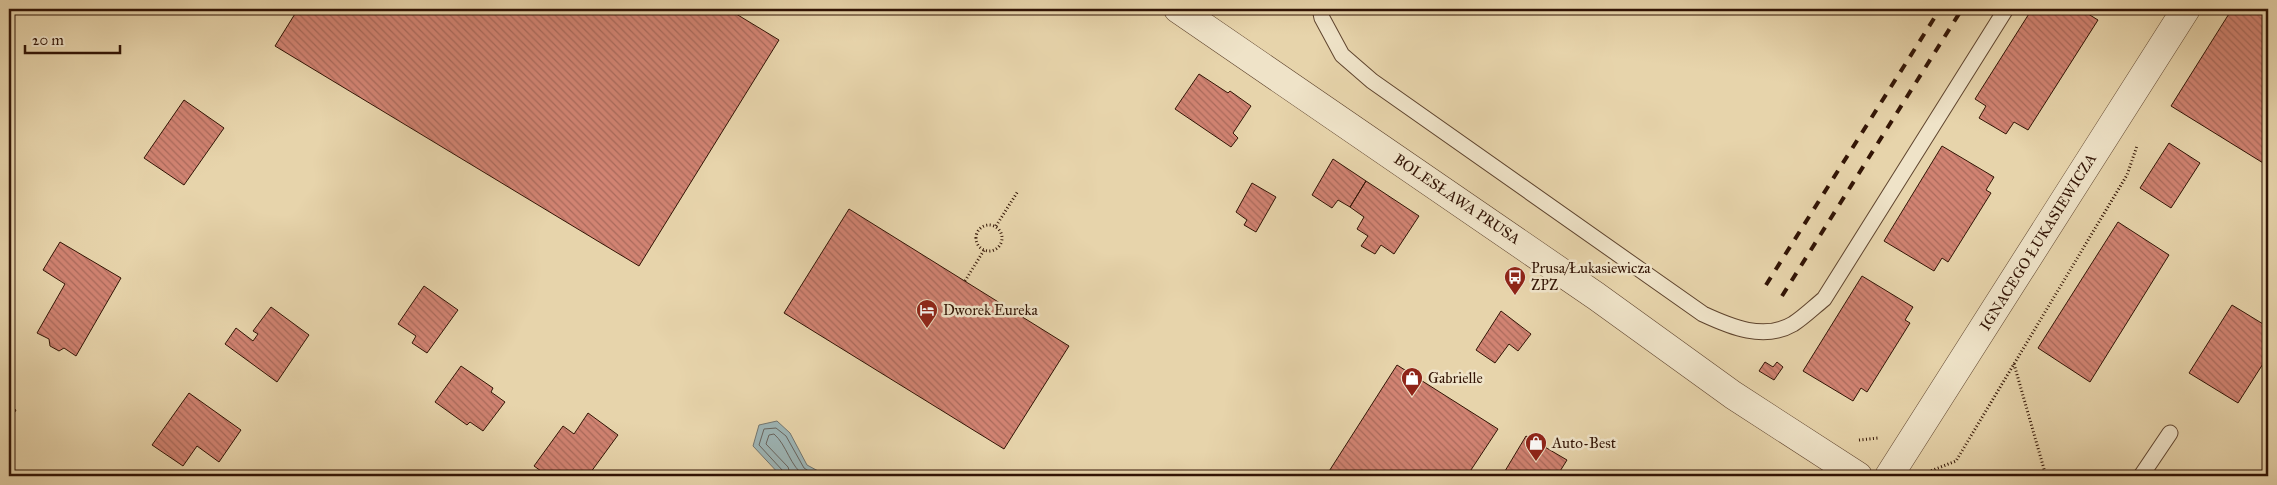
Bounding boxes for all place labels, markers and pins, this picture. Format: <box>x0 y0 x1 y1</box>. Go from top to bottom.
place label: Prusa/Łukasiewicza ZPZ <box>1531 259 1651 294</box>
bus stop icon: Prusa/Łukasiewicza ZPZ <box>1503 265 1527 296</box>
hotel icon: Dworek Eureka <box>915 298 939 329</box>
place label: Dworek Eureka <box>943 301 1039 319</box>
shop icon: Gabrielle <box>1400 366 1424 397</box>
place label: Gabrielle <box>1428 369 1483 387</box>
shop icon: Auto-Best <box>1524 431 1548 462</box>
place label: Auto-Best <box>1551 434 1617 452</box>

